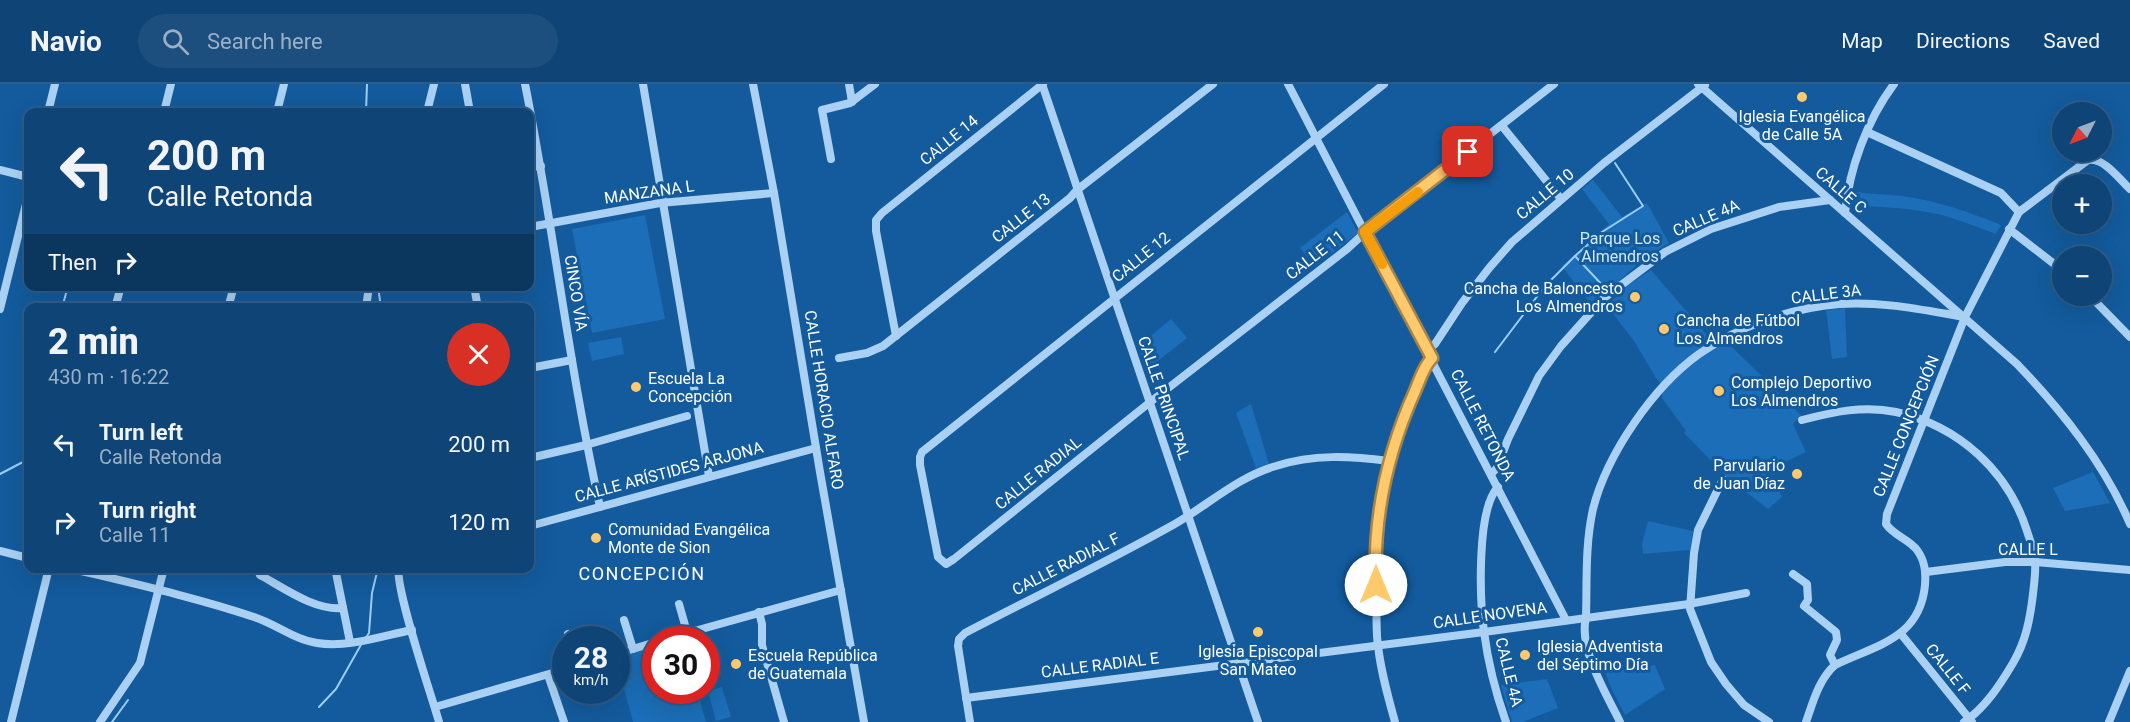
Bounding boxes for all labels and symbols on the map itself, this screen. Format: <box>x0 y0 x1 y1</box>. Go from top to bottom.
marker: Iglesia Evangélica de Calle 5A <box>1795 90 1809 104</box>
north arrow <box>2052 102 2112 162</box>
place label: Iglesia Evangélica de Calle 5A <box>1739 107 1865 144</box>
street label: CALLE 14 <box>916 111 982 169</box>
pin <box>1442 126 1493 177</box>
street label: CALLE C <box>1812 163 1870 217</box>
street label: CALLE 10 <box>1512 165 1578 223</box>
street label: MANZANA L <box>603 176 696 208</box>
street label: CALLE 13 <box>988 189 1054 247</box>
street label: CALLE 4A <box>1670 195 1743 241</box>
street label: CALLE 11 <box>1282 226 1348 284</box>
street label: CALLE 12 <box>1108 228 1174 286</box>
park label: Parque Los Almendros <box>1580 229 1660 266</box>
street label: CINCO VÍA <box>561 254 591 333</box>
place label: Cancha de Baloncesto Los Almendros <box>1464 279 1623 316</box>
street label: CALLE 3A <box>1790 280 1863 308</box>
marker: Cancha de Baloncesto Los Almendros <box>1628 290 1642 304</box>
street label: CALLE HORACIO ALFARO <box>800 309 848 491</box>
place label: Cancha de Fútbol Los Almendros <box>1676 311 1800 348</box>
marker: Cancha de Fútbol Los Almendros <box>1657 322 1671 336</box>
street label: CALLE PRINCIPAL <box>1134 334 1194 463</box>
street label: CALLE CONCEPCIÓN <box>1868 352 1943 499</box>
street label: CALLE RETONDA <box>1447 366 1520 485</box>
place label: Escuela La Concepción <box>648 369 732 406</box>
place label: Complejo Deportivo Los Almendros <box>1731 373 1872 410</box>
marker: Escuela La Concepción <box>629 380 643 394</box>
marker: Complejo Deportivo Los Almendros <box>1712 384 1726 398</box>
street label: CALLE RADIAL <box>991 432 1085 514</box>
street label: CALLE ARÍSTIDES ARJONA <box>573 438 766 506</box>
place label: Parvulario de Juan Díaz <box>1693 456 1785 493</box>
marker: Parvulario de Juan Díaz <box>1790 467 1804 481</box>
place label: Comunidad Evangélica Monte de Sion <box>608 520 770 557</box>
street label: CALLE RADIAL F <box>1009 529 1123 599</box>
marker: Comunidad Evangélica Monte de Sion <box>589 531 603 545</box>
street label: CALLE L <box>1998 540 2058 559</box>
position arrow <box>1344 553 1408 617</box>
district label: CONCEPCIÓN <box>578 563 706 584</box>
street label: CALLE NOVENA <box>1432 598 1549 632</box>
marker: Iglesia Episcopal San Mateo <box>1251 625 1265 639</box>
speed limit sign: 30 <box>642 626 720 704</box>
street label: CALLE 4A <box>1491 635 1527 709</box>
place label: Iglesia Adventista del Séptimo Día <box>1537 637 1663 674</box>
street label: CALLE F <box>1922 640 1974 698</box>
place label: Iglesia Episcopal San Mateo <box>1198 642 1318 679</box>
place label: Escuela República de Guatemala <box>748 646 878 683</box>
street label: CALLE RADIAL E <box>1040 648 1160 682</box>
marker: Iglesia Adventista del Séptimo Día <box>1518 648 1532 662</box>
marker: Escuela República de Guatemala <box>729 657 743 671</box>

